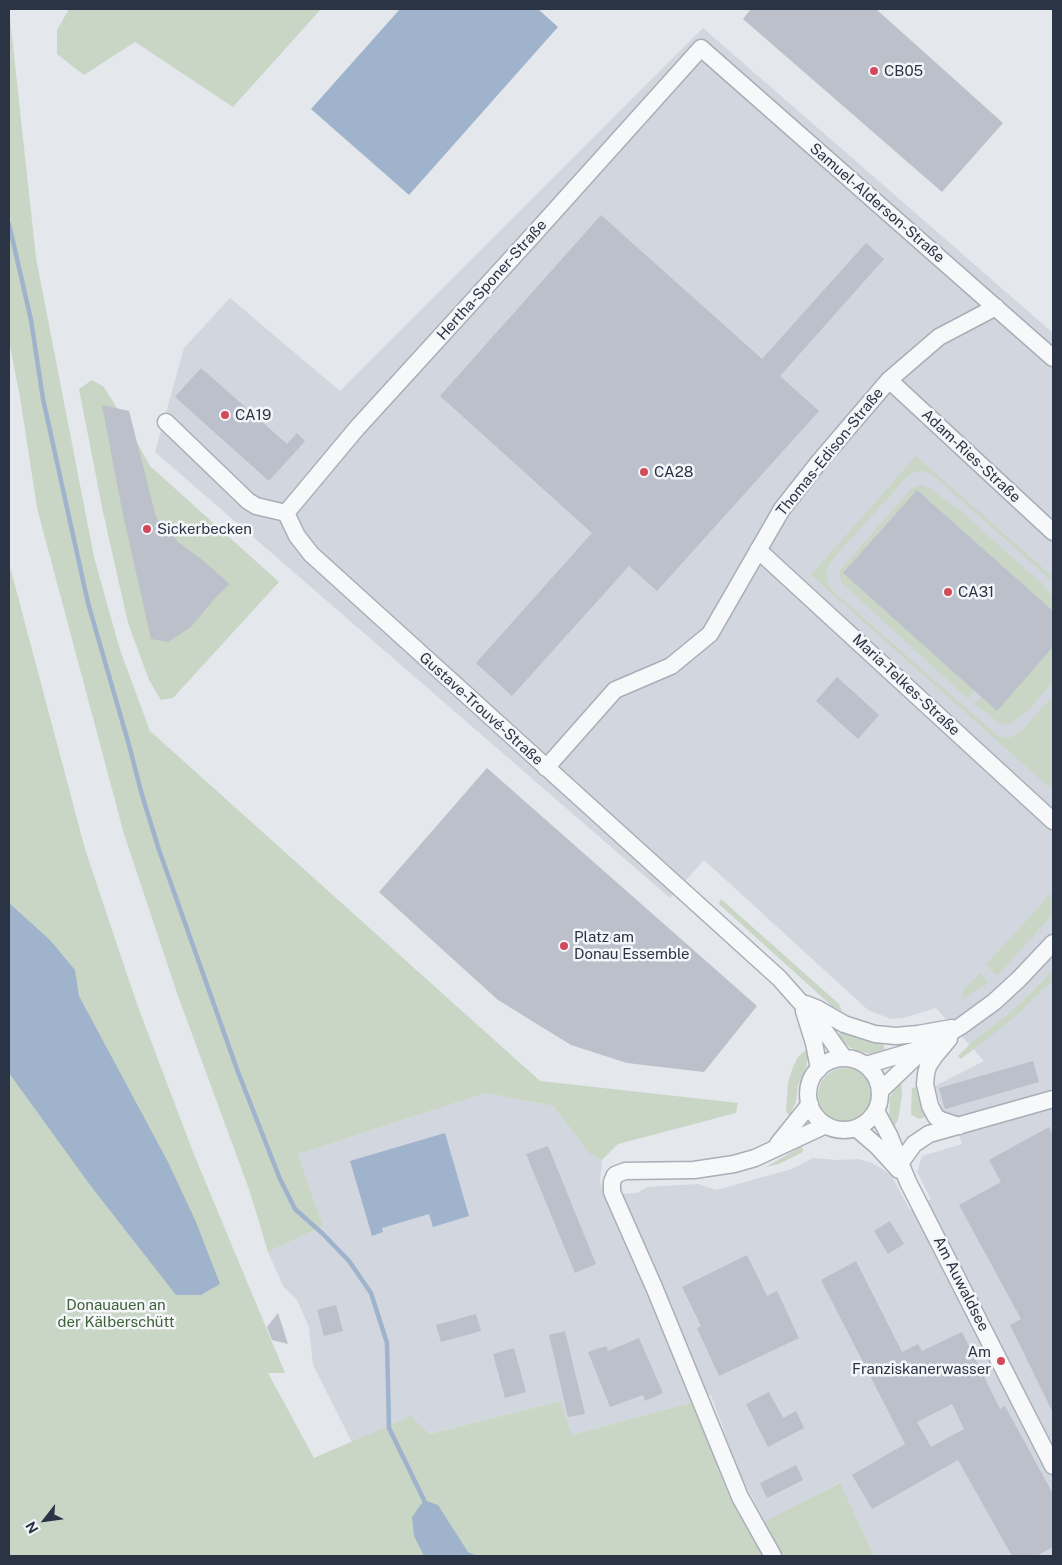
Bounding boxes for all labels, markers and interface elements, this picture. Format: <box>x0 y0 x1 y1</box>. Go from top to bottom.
place label: CB05 <box>884 62 923 80</box>
marker: CB05 <box>868 65 880 77</box>
street label: Samuel-Alderson-Straße <box>806 139 948 267</box>
street label: Hertha-Sponer-Straße <box>433 216 551 344</box>
street label: Thomas-Edison-Straße <box>773 384 887 520</box>
street label: Adam-Ries-Straße <box>918 405 1024 507</box>
place label: CA19 <box>235 406 271 424</box>
marker: CA19 <box>219 409 231 421</box>
place label: CA28 <box>654 463 693 481</box>
marker: CA28 <box>638 466 650 478</box>
place label: Sickerbecken <box>157 520 252 538</box>
marker: Sickerbecken <box>141 523 153 535</box>
place label: CA31 <box>958 583 994 601</box>
marker: CA31 <box>942 586 954 598</box>
street label: Maria-Telkes-Straße <box>848 630 964 740</box>
street label: Gustave-Trouvé-Straße <box>415 649 547 769</box>
place label: Platz am Donau Essemble <box>574 928 690 963</box>
marker: Platz am Donau Essemble <box>558 940 570 952</box>
street label: Am Auwaldsee <box>929 1234 993 1334</box>
park label: Donauauen an der Kälberschütt <box>57 1296 175 1331</box>
place label: Am Franziskanerwasser <box>852 1343 991 1378</box>
marker: Am Franziskanerwasser <box>995 1355 1007 1367</box>
north arrow <box>20 1495 70 1545</box>
text: N <box>22 1519 42 1536</box>

